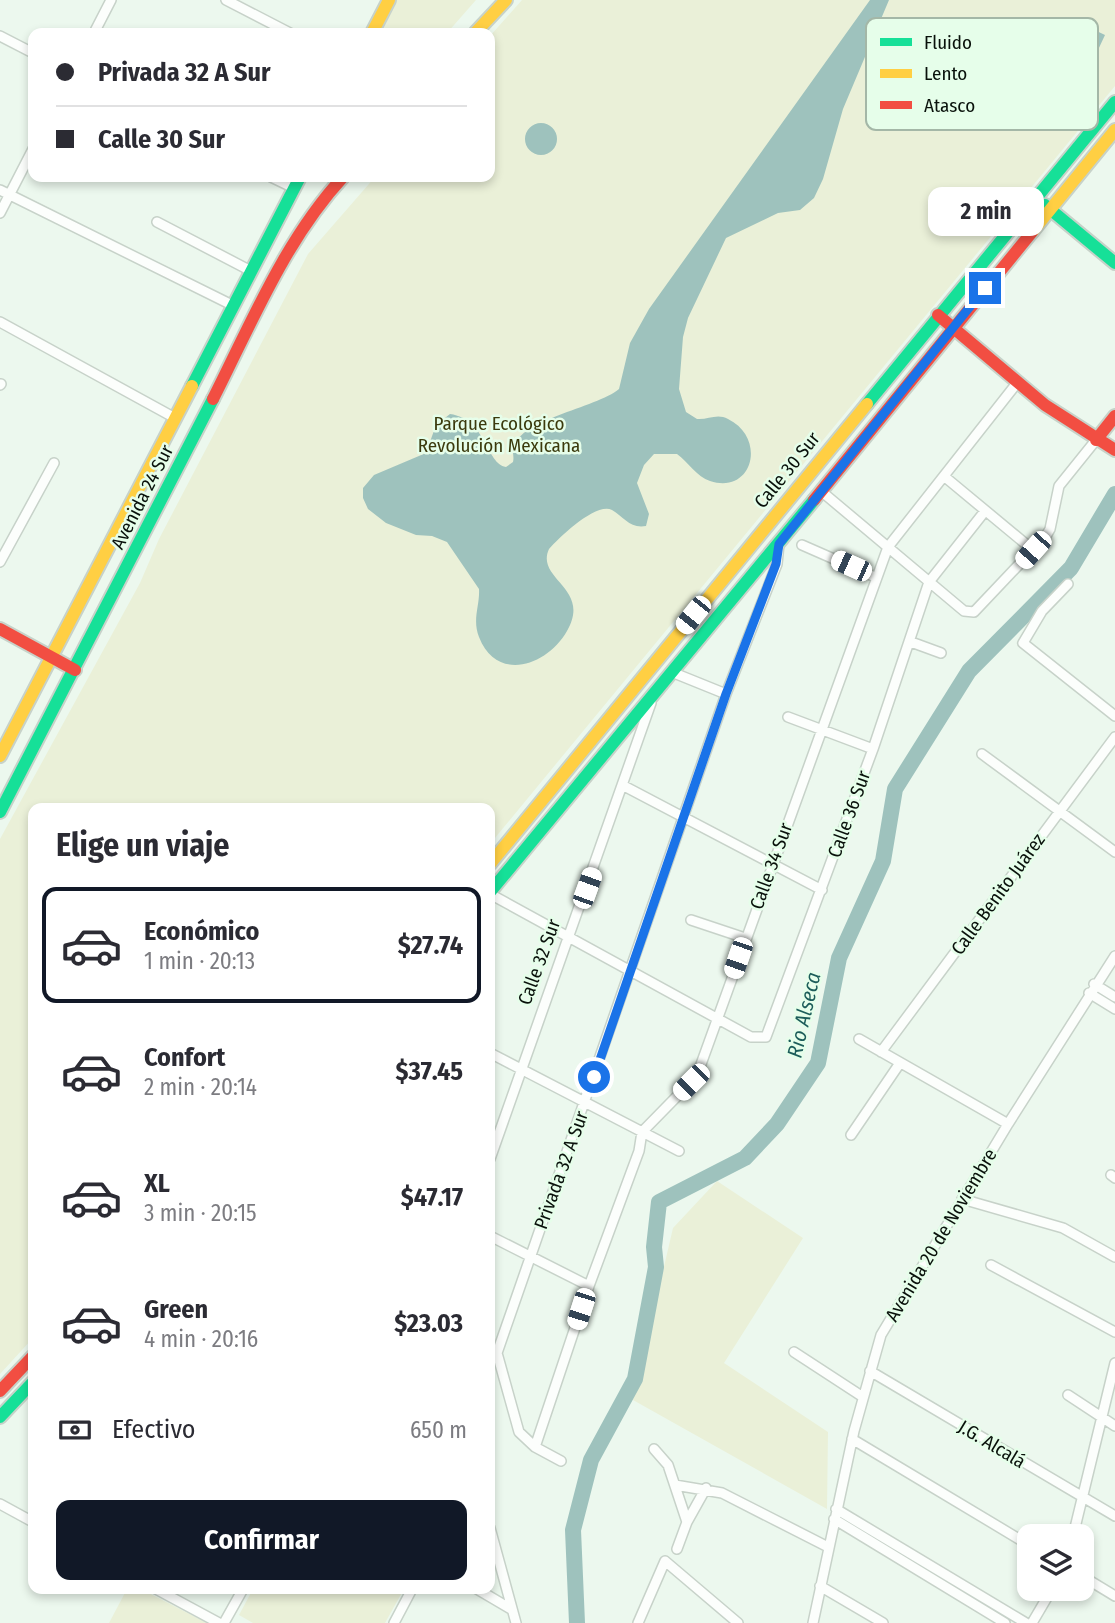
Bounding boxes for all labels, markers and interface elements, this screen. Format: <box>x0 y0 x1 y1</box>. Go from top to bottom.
legend <box>866 18 1098 130</box>
text: Fluido <box>924 31 972 54</box>
text: Privada 32 A Sur <box>98 57 271 88</box>
text: Lento <box>924 62 967 85</box>
text: Atasco <box>924 94 975 117</box>
text: Calle 30 Sur <box>98 124 225 155</box>
callout: 2 min <box>927 187 1043 236</box>
text: 2 min <box>961 197 1012 225</box>
route end <box>969 272 1001 304</box>
park label: Parque Ecológico Revolución Mexicana <box>418 412 580 457</box>
street label: Calle 30 Sur <box>749 427 825 513</box>
street label: Avenida 24 Sur <box>106 441 178 553</box>
car <box>1012 527 1055 573</box>
car <box>828 548 875 584</box>
car <box>672 592 715 638</box>
street label: Calle 36 Sur <box>823 767 875 861</box>
street label: Calle 34 Sur <box>745 819 797 912</box>
text: Elige un viaje <box>56 826 229 864</box>
street label: Calle Benito Juárez <box>946 828 1050 959</box>
car <box>570 865 605 911</box>
icon: car <box>60 914 123 977</box>
text: Económico <box>144 916 259 947</box>
street label: Calle 32 Sur <box>513 916 565 1008</box>
text: $27.74 <box>398 930 463 961</box>
car <box>722 935 755 981</box>
text: 1 min · 20:13 <box>144 947 255 975</box>
water label: Rio Alseca <box>782 970 826 1060</box>
icon: car <box>60 1040 123 1103</box>
text: Confort <box>144 1042 225 1073</box>
text: $37.45 <box>396 1056 463 1087</box>
car <box>669 1060 714 1104</box>
route start <box>578 1061 610 1093</box>
text: 2 min · 20:14 <box>144 1073 257 1101</box>
street label: Privada 32 A Sur <box>529 1107 593 1232</box>
street label: Avenida 20 de Noviembre <box>880 1144 1002 1326</box>
icon: car <box>60 1166 123 1229</box>
text: XL <box>144 1168 170 1199</box>
text: $47.17 <box>401 1182 463 1213</box>
text: 3 min · 20:15 <box>144 1199 257 1227</box>
car <box>565 1286 598 1332</box>
icon: car <box>60 1292 123 1355</box>
text: Green <box>144 1294 208 1325</box>
text: $23.03 <box>394 1308 463 1339</box>
text: 4 min · 20:16 <box>144 1325 258 1353</box>
icon: cash <box>56 1411 94 1449</box>
text: Efectivo <box>112 1414 196 1445</box>
street label: J.G. Alcalá <box>954 1415 1030 1473</box>
text: 650 m <box>410 1416 467 1444</box>
button: Confirmar <box>56 1500 467 1580</box>
map controls <box>1017 1524 1094 1601</box>
button: layers <box>1017 1524 1094 1601</box>

